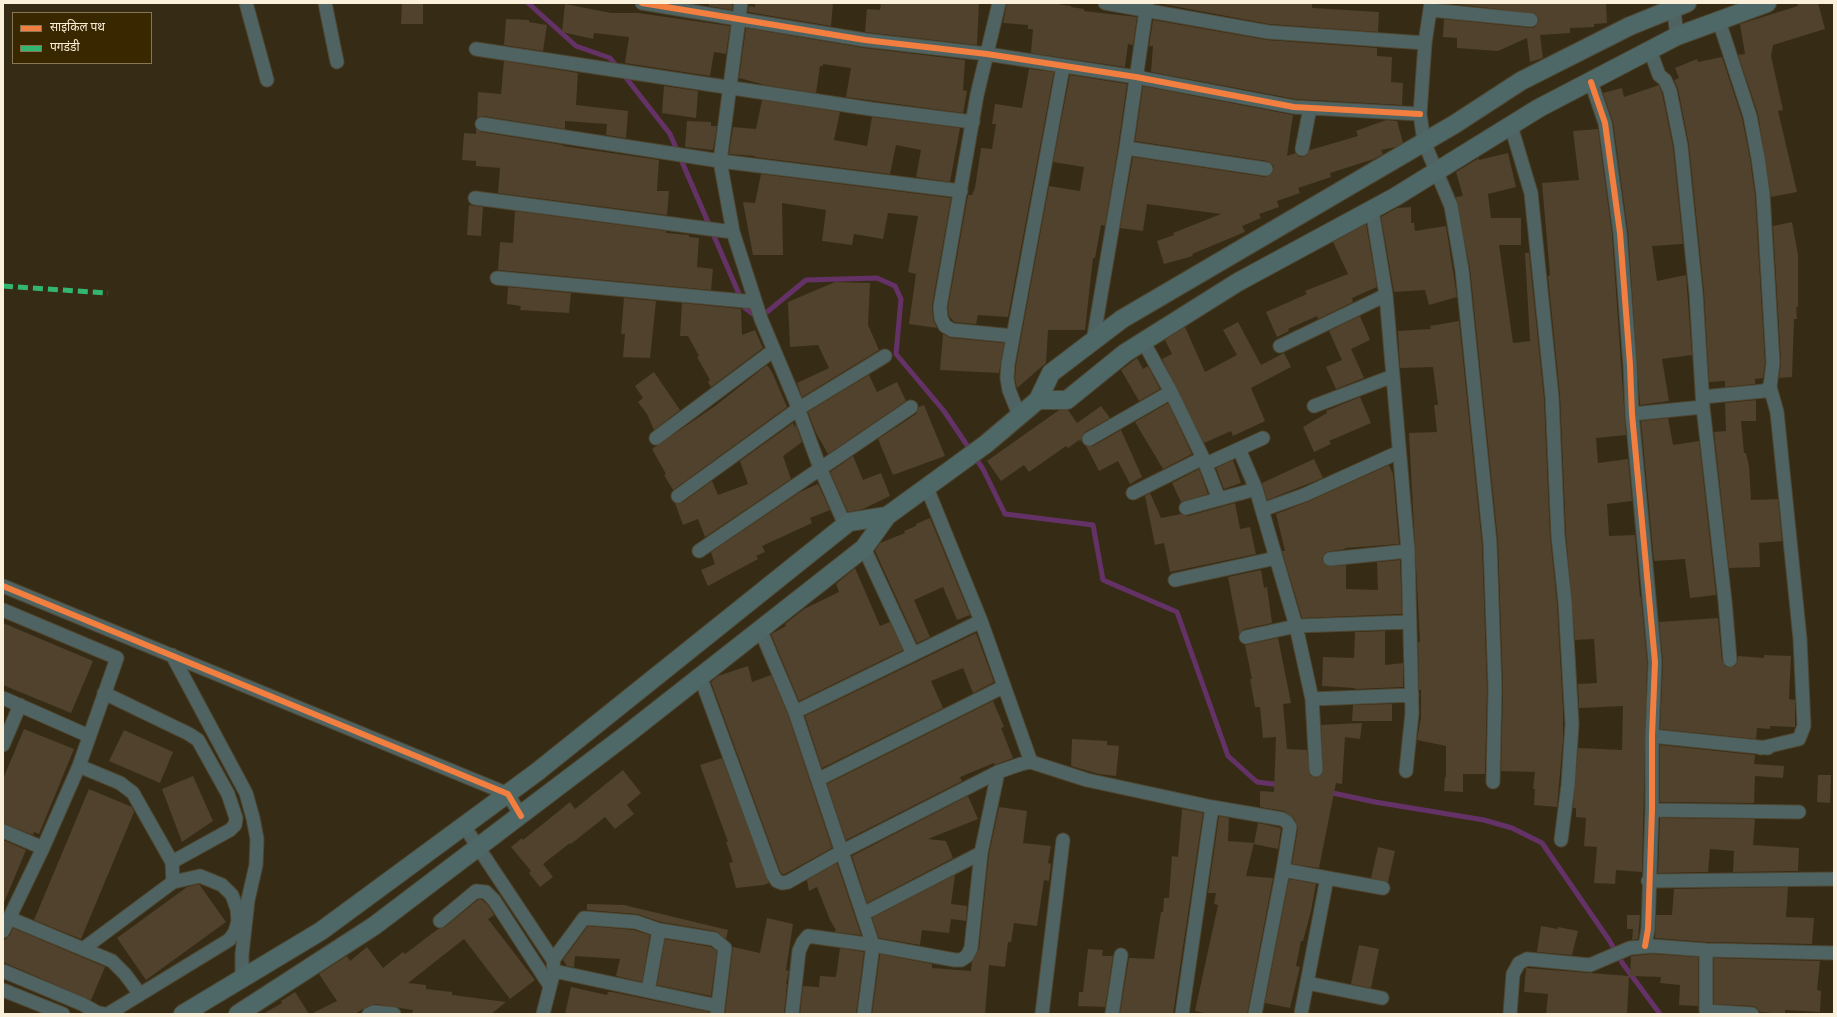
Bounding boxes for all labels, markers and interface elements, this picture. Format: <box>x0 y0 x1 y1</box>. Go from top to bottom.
legend <box>12 12 152 64</box>
text: साइकिल पथ <box>50 20 105 34</box>
text: पगडंडी <box>50 40 80 54</box>

